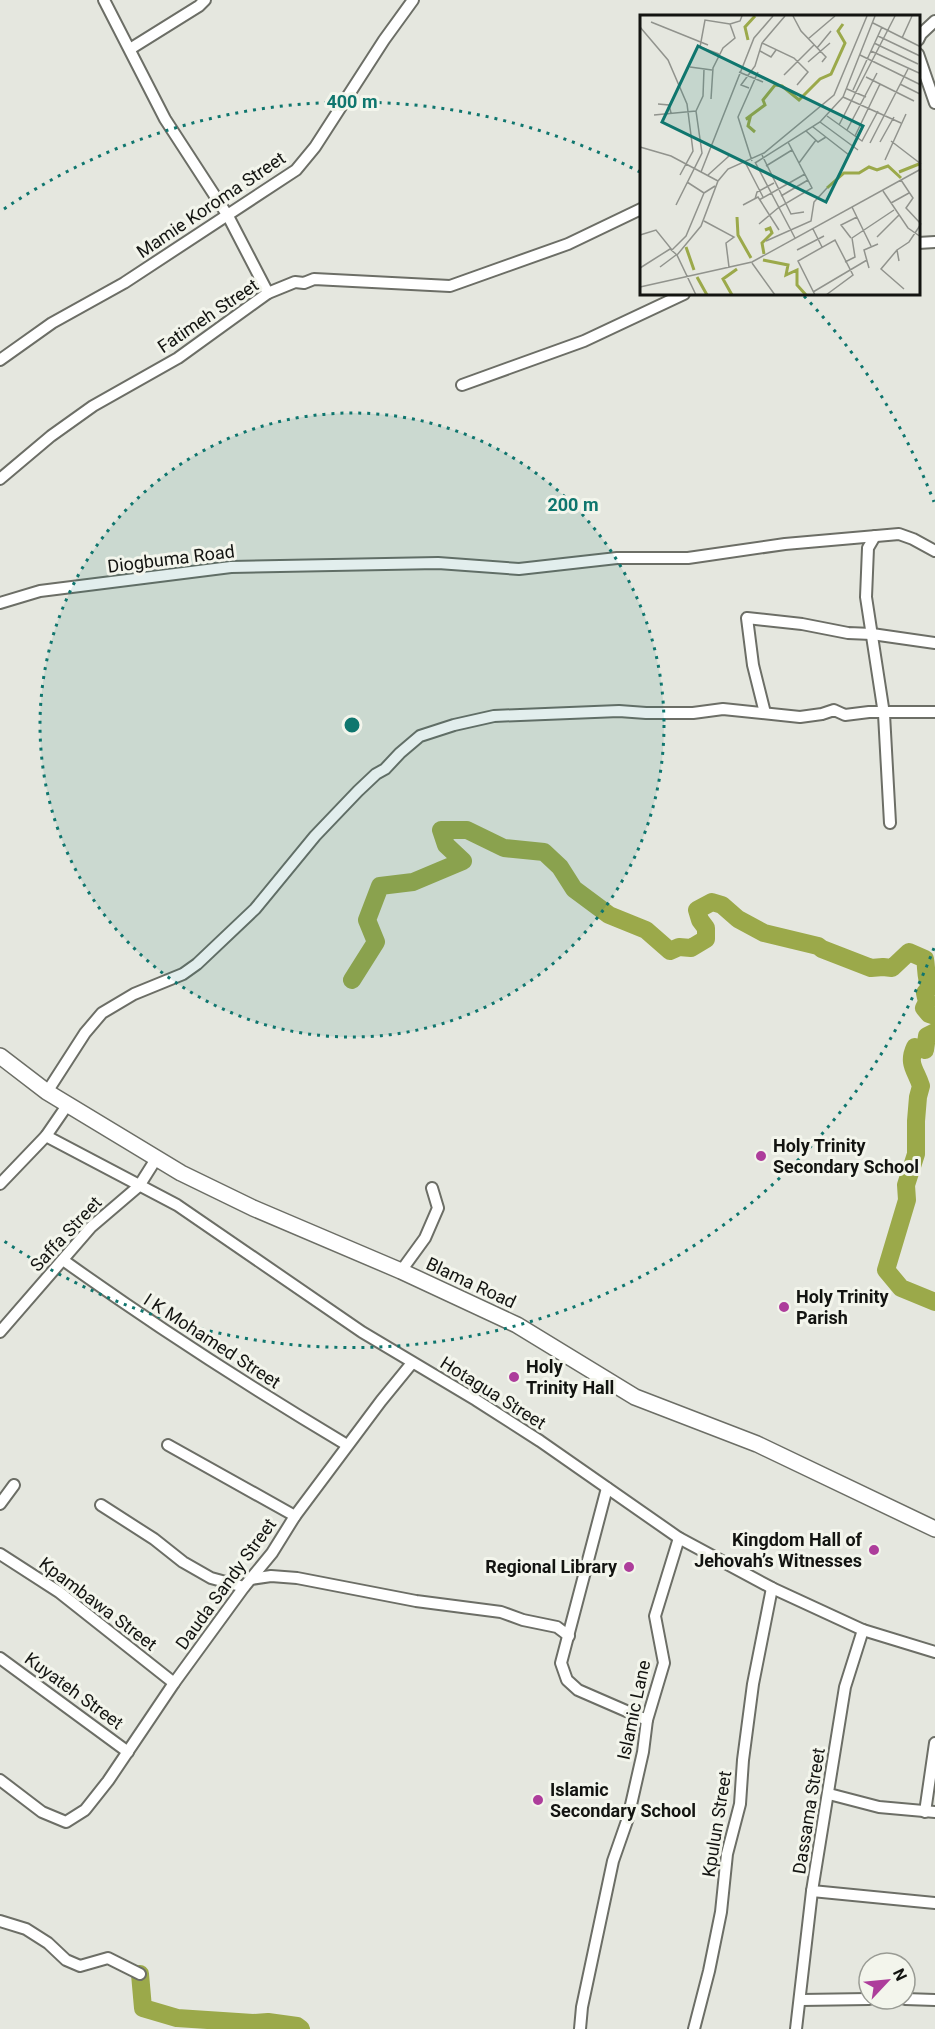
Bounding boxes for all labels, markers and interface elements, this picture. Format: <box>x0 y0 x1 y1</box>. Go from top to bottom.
inset map <box>640 15 920 296</box>
text: 400 m <box>326 91 378 112</box>
street label: Mamie Koroma Street <box>132 147 289 262</box>
street label: Fatimeh Street <box>153 274 262 357</box>
text: 200 m <box>547 494 599 515</box>
street label: Diogbuma Road <box>106 540 236 577</box>
centre of rings <box>342 715 362 735</box>
place label: Holy Trinity Secondary School <box>773 1135 919 1177</box>
marker: Holy Trinity Secondary School <box>754 1149 768 1163</box>
street label: Saffa Street <box>26 1192 106 1275</box>
street label: Blama Road <box>423 1253 519 1313</box>
place label: Holy Trinity Parish <box>796 1286 890 1328</box>
street label: I K Mohamed Street <box>140 1289 284 1393</box>
marker: Holy Trinity Parish <box>777 1300 791 1314</box>
street label: Hotagua Street <box>437 1352 550 1433</box>
place label: Holy Trinity Hall <box>526 1356 614 1398</box>
marker: Holy Trinity Hall <box>507 1370 521 1384</box>
street label: Dauda Sandy Street <box>171 1514 280 1653</box>
place label: Kingdom Hall of Jehovah’s Witnesses <box>694 1529 863 1571</box>
marker: Kingdom Hall of Jehovah’s Witnesses <box>867 1543 881 1557</box>
street label: Kpambawa Street <box>35 1553 161 1655</box>
place label: Regional Library <box>485 1556 618 1577</box>
marker: Regional Library <box>622 1560 636 1574</box>
street label: Kuyateh Street <box>21 1648 128 1733</box>
street label: Islamic Lane <box>613 1658 654 1762</box>
street label: Dassama Street <box>788 1746 829 1876</box>
street label: Kpulun Street <box>698 1769 735 1879</box>
place label: Islamic Secondary School <box>550 1779 696 1821</box>
marker: Islamic Secondary School <box>531 1793 545 1807</box>
north arrow <box>857 1951 917 2011</box>
text: N <box>889 1965 911 1984</box>

